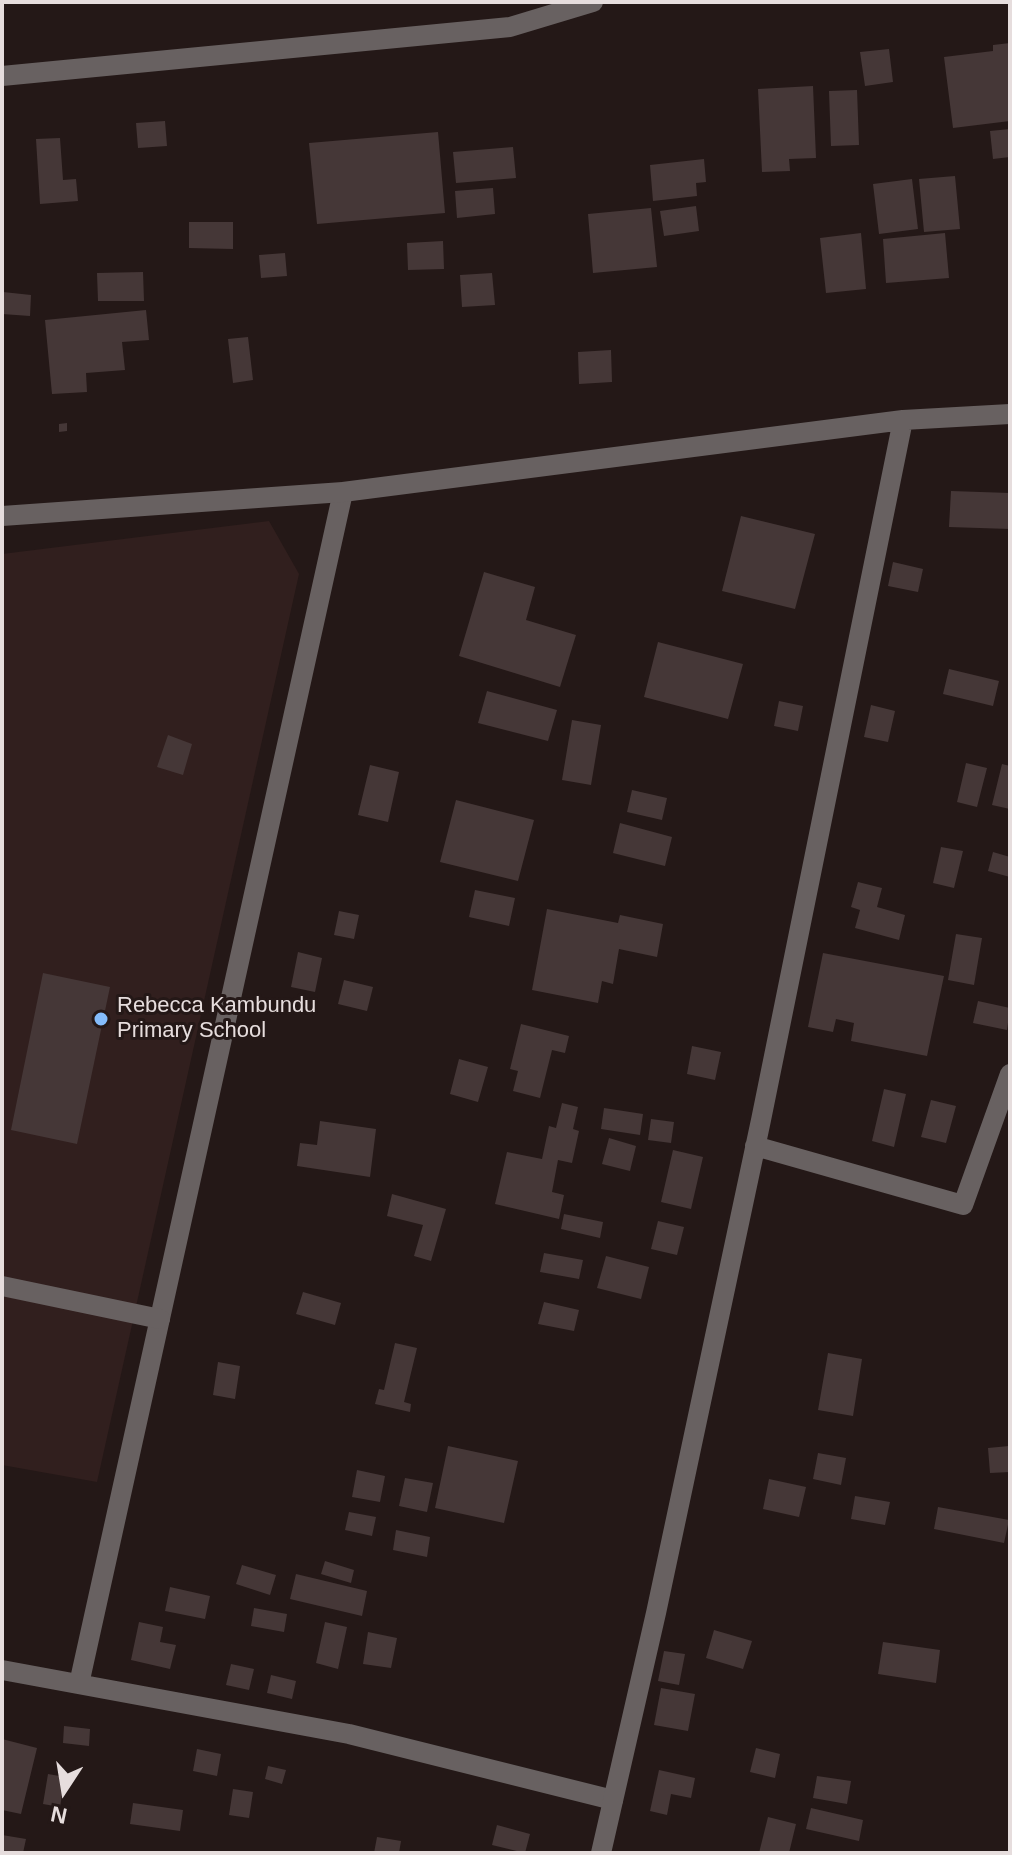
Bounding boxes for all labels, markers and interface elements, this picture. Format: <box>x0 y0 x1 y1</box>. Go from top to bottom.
place label: Rebecca Kambundu Primary School <box>117 993 316 1044</box>
marker: Rebecca Kambundu Primary School <box>92 1010 110 1028</box>
north arrow <box>24 1751 104 1831</box>
text: N <box>49 1801 69 1829</box>

